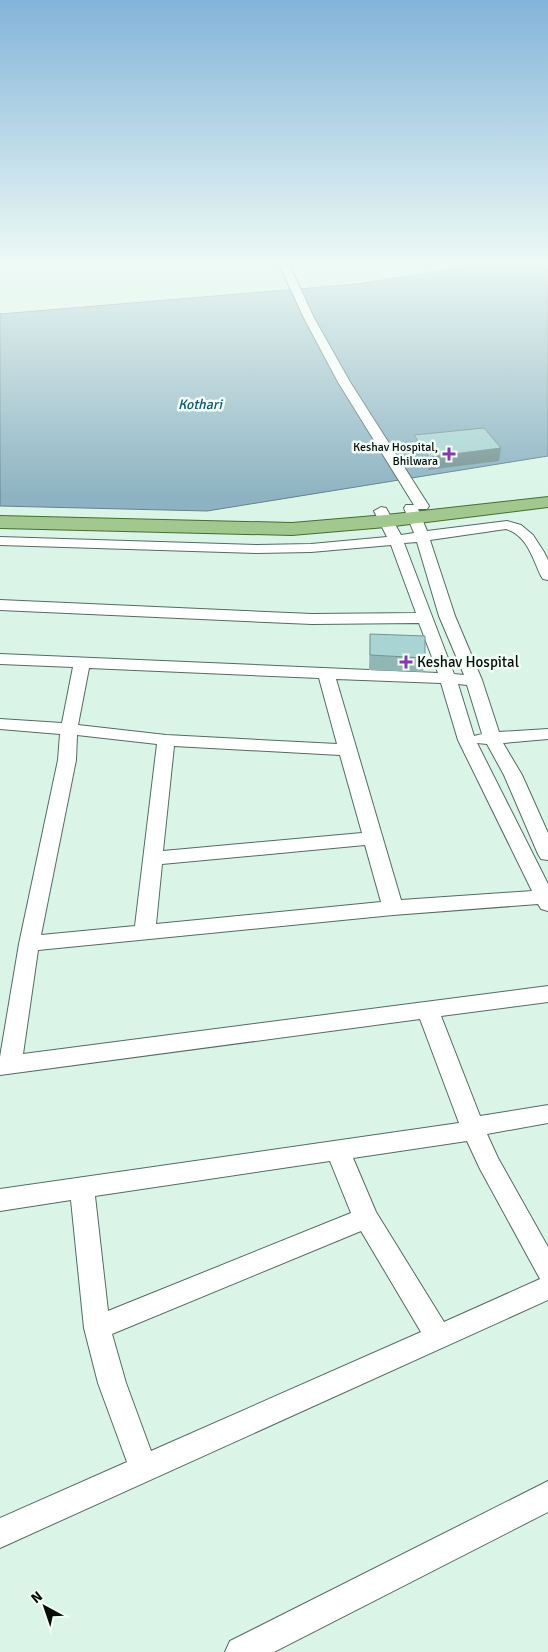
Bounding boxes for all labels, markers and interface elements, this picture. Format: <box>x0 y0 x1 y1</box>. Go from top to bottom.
water label: Kothari <box>178 396 223 413</box>
place label: Keshav Hospital, Bhilwara <box>353 440 438 469</box>
marker: Keshav Hospital, Bhilwara <box>442 447 456 461</box>
place label: Keshav Hospital <box>417 653 519 671</box>
marker: Keshav Hospital <box>399 655 413 669</box>
north arrow <box>20 1582 70 1632</box>
text: N <box>28 1588 46 1607</box>

